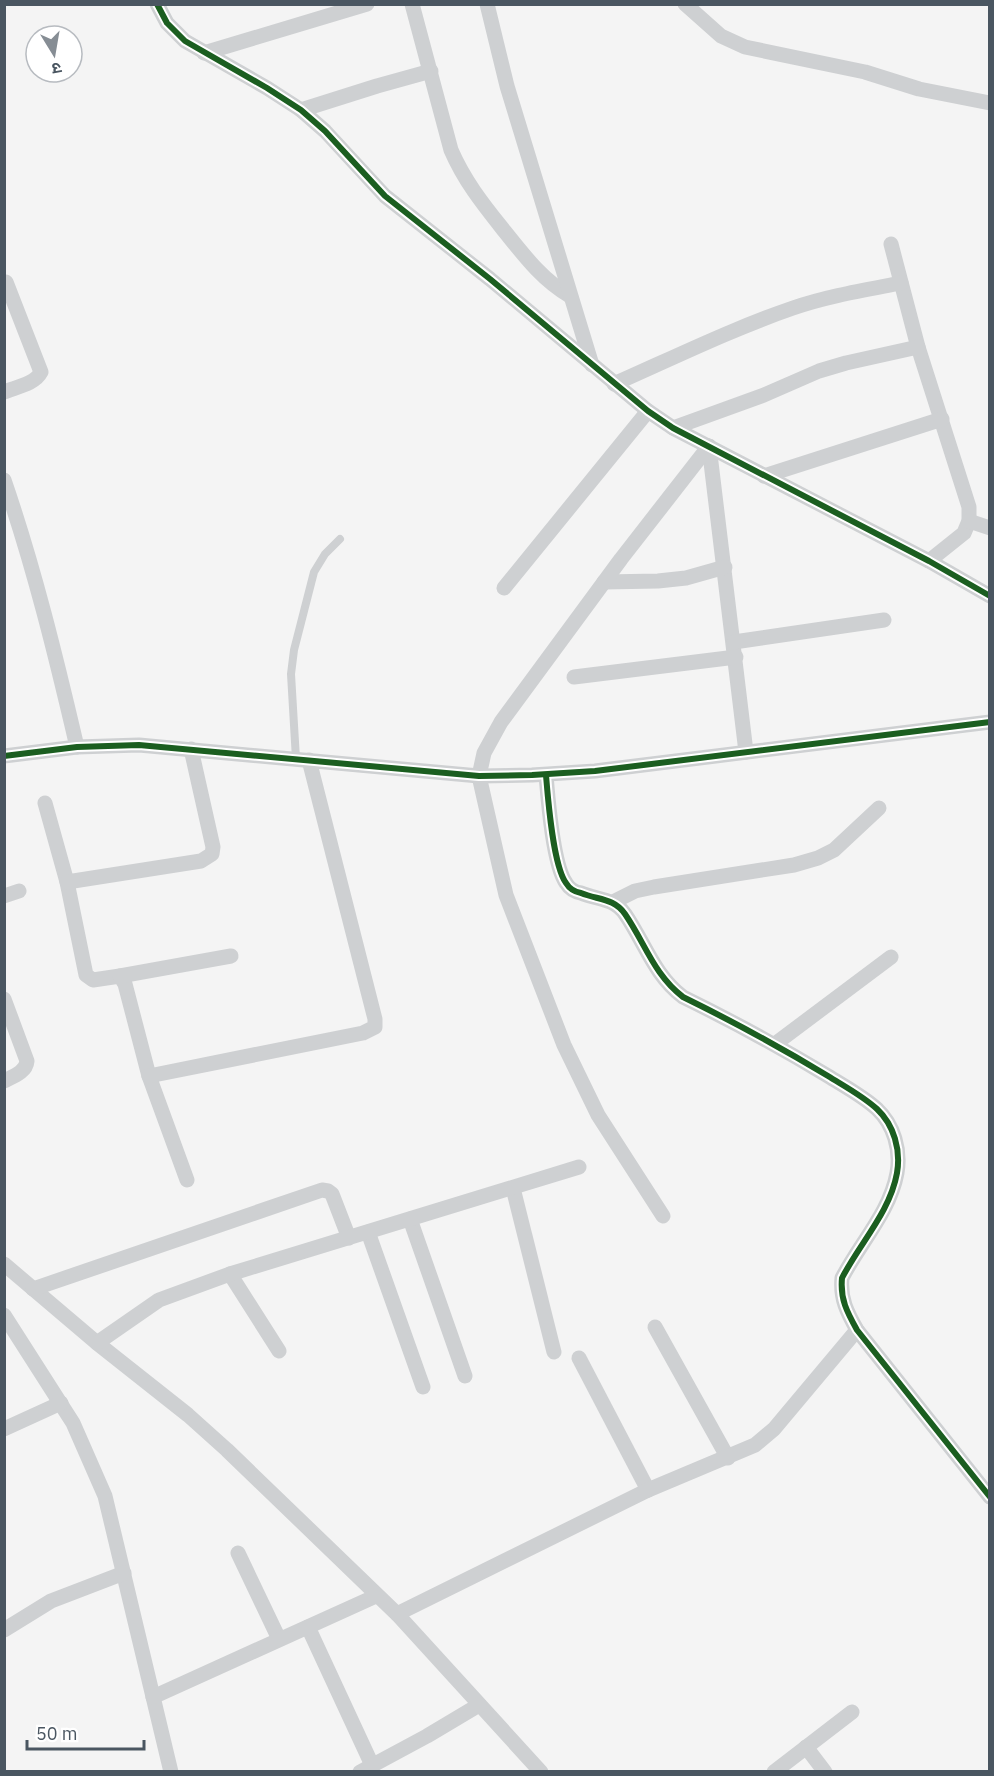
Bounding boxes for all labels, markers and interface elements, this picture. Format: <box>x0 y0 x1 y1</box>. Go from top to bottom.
north arrow <box>24 24 84 84</box>
text: उ <box>50 58 63 80</box>
scale bar <box>27 1713 144 1751</box>
text: 50 m <box>36 1722 78 1745</box>

